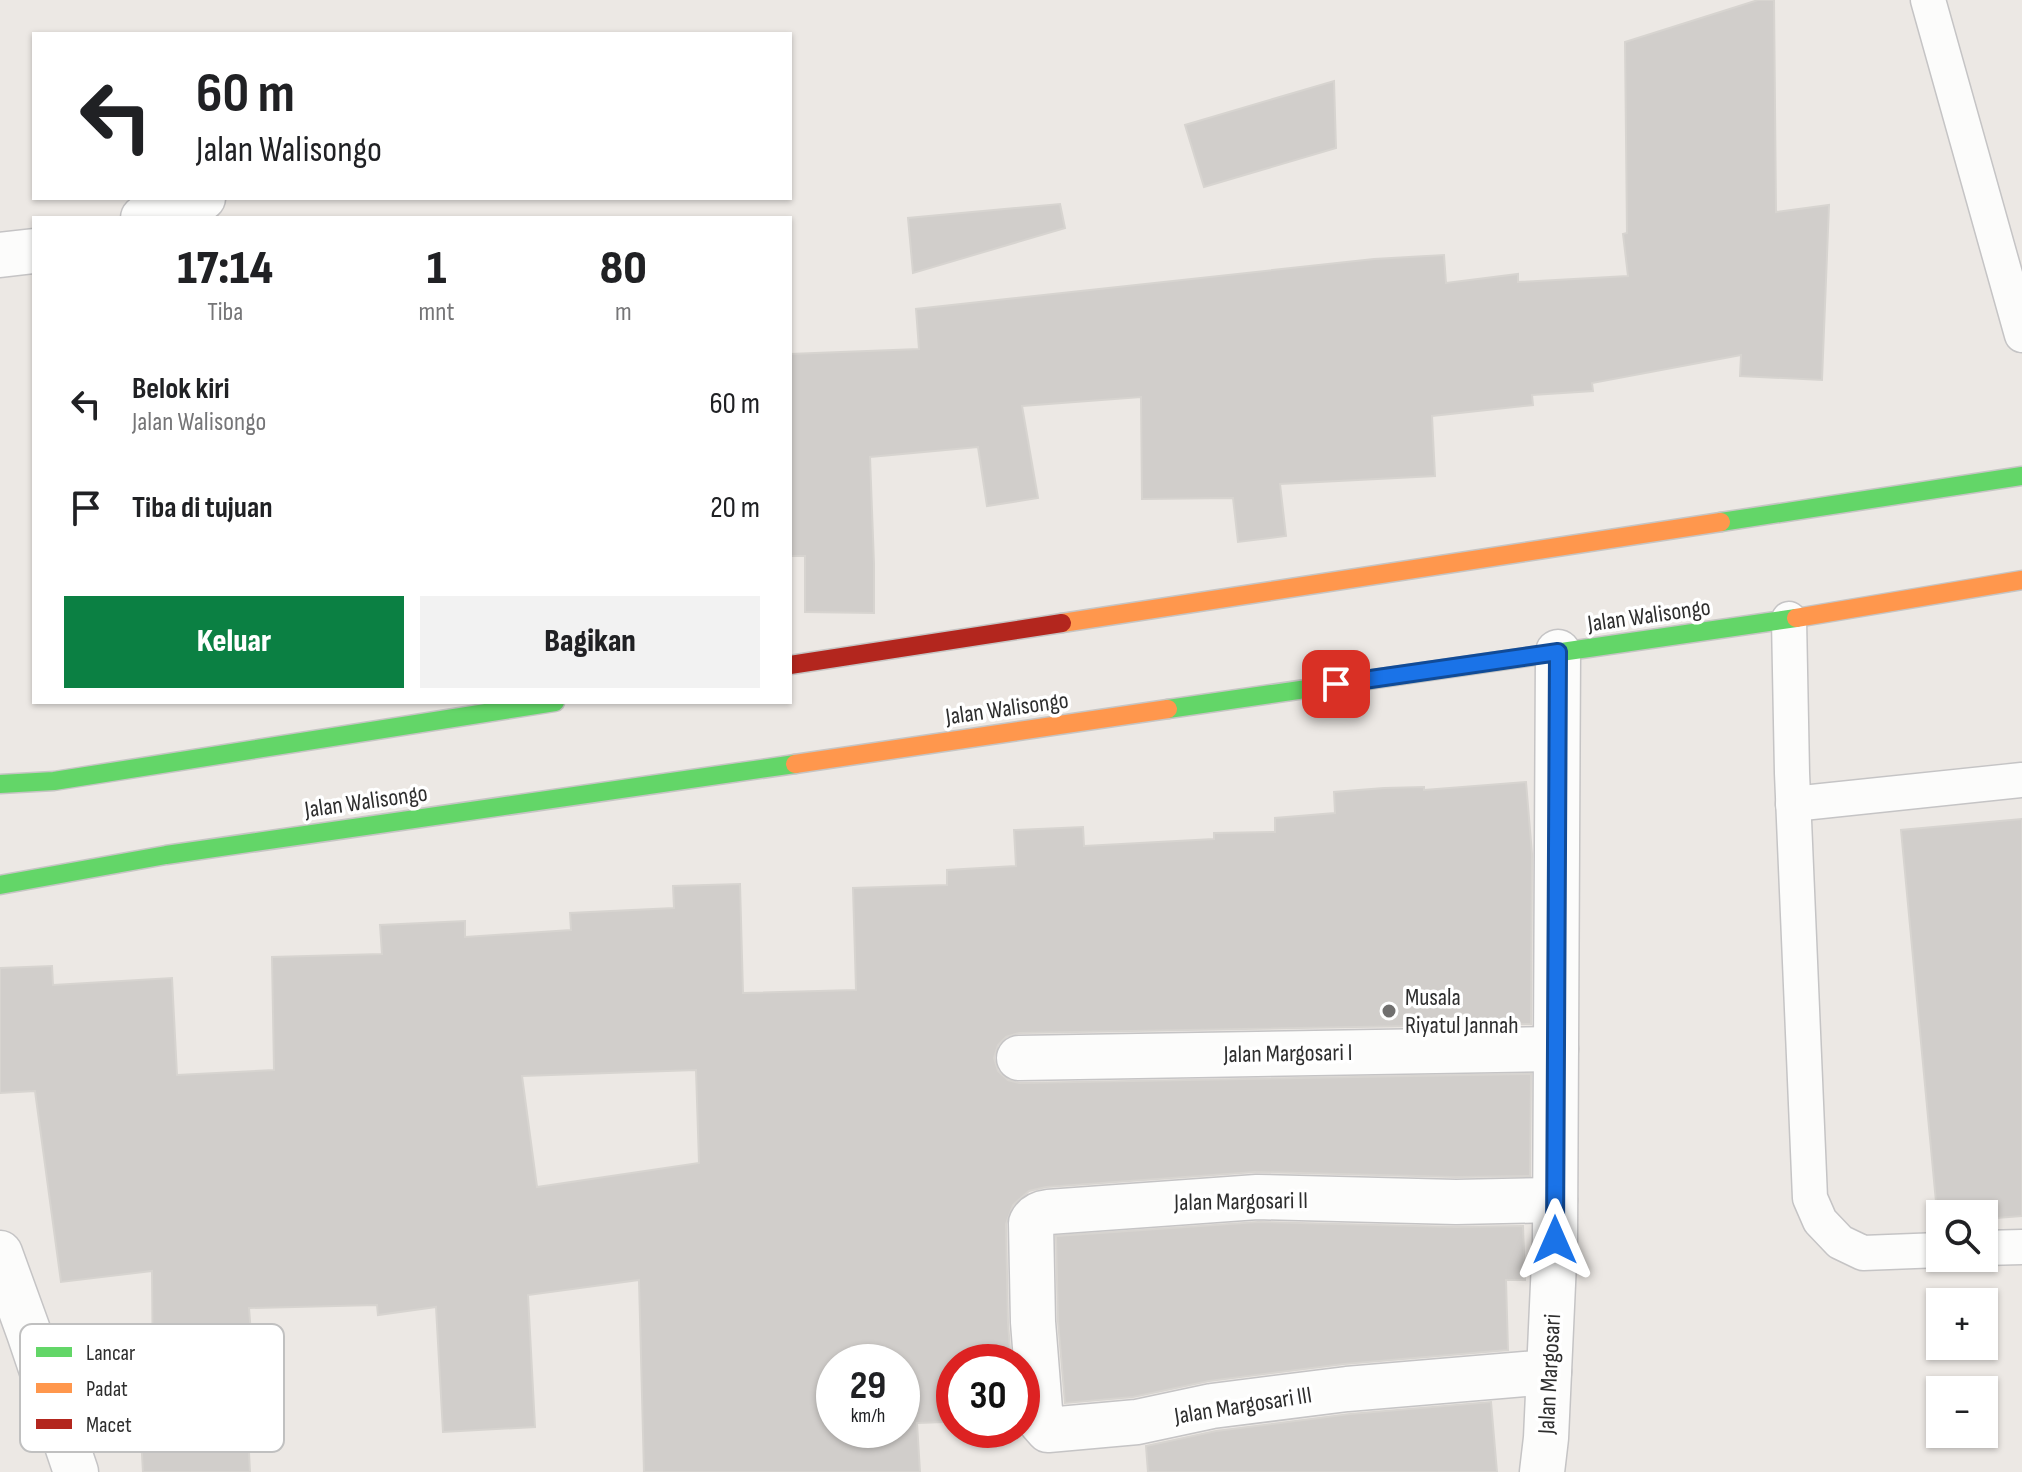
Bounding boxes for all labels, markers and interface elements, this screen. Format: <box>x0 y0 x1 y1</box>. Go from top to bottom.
text: 60 m <box>196 61 295 128</box>
icon: left <box>64 64 168 168</box>
text: Jalan Walisongo <box>196 129 382 172</box>
text: 17:14 <box>177 240 273 297</box>
text: 1 <box>427 240 446 297</box>
text: 80 <box>600 240 647 297</box>
text: Tiba <box>207 297 243 328</box>
text: mnt <box>419 297 454 328</box>
text: m <box>615 297 632 328</box>
text: Belok kiri <box>132 371 230 407</box>
icon: left <box>64 382 108 426</box>
text: 60 m <box>709 386 760 422</box>
text: Jalan Walisongo <box>132 407 266 438</box>
icon: arrive <box>64 486 108 530</box>
text: Tiba di tujuan <box>132 490 273 526</box>
text: 20 m <box>710 490 760 526</box>
street label: Jalan Walisongo <box>1585 593 1712 639</box>
button: Keluar <box>64 596 404 688</box>
button: Bagikan <box>420 596 760 688</box>
pin <box>1302 650 1370 718</box>
icon: arrive <box>1314 662 1358 706</box>
street label: Jalan Walisongo <box>943 686 1070 732</box>
street label: Jalan Walisongo <box>302 779 429 825</box>
place label: Musala Riyatul Jannah <box>1405 983 1519 1040</box>
marker: Musala Riyatul Jannah <box>1380 1002 1398 1020</box>
street label: Jalan Margosari I <box>1222 1038 1353 1069</box>
street label: Jalan Margosari II <box>1173 1186 1308 1217</box>
position arrow <box>1513 1198 1597 1282</box>
map controls <box>1926 1200 1998 1448</box>
button: search <box>1926 1200 1998 1272</box>
button: + <box>1926 1288 1998 1360</box>
street label: Jalan Margosari <box>1532 1313 1567 1436</box>
legend <box>20 1324 284 1452</box>
text: Lancar <box>86 1340 135 1367</box>
speed limit sign: 30 <box>936 1344 1040 1448</box>
text: 29 <box>850 1362 886 1410</box>
text: Padat <box>86 1376 128 1403</box>
button: − <box>1926 1376 1998 1448</box>
street label: Jalan Margosari III <box>1171 1380 1314 1431</box>
text: km/h <box>851 1404 885 1428</box>
text: Macet <box>86 1412 132 1439</box>

